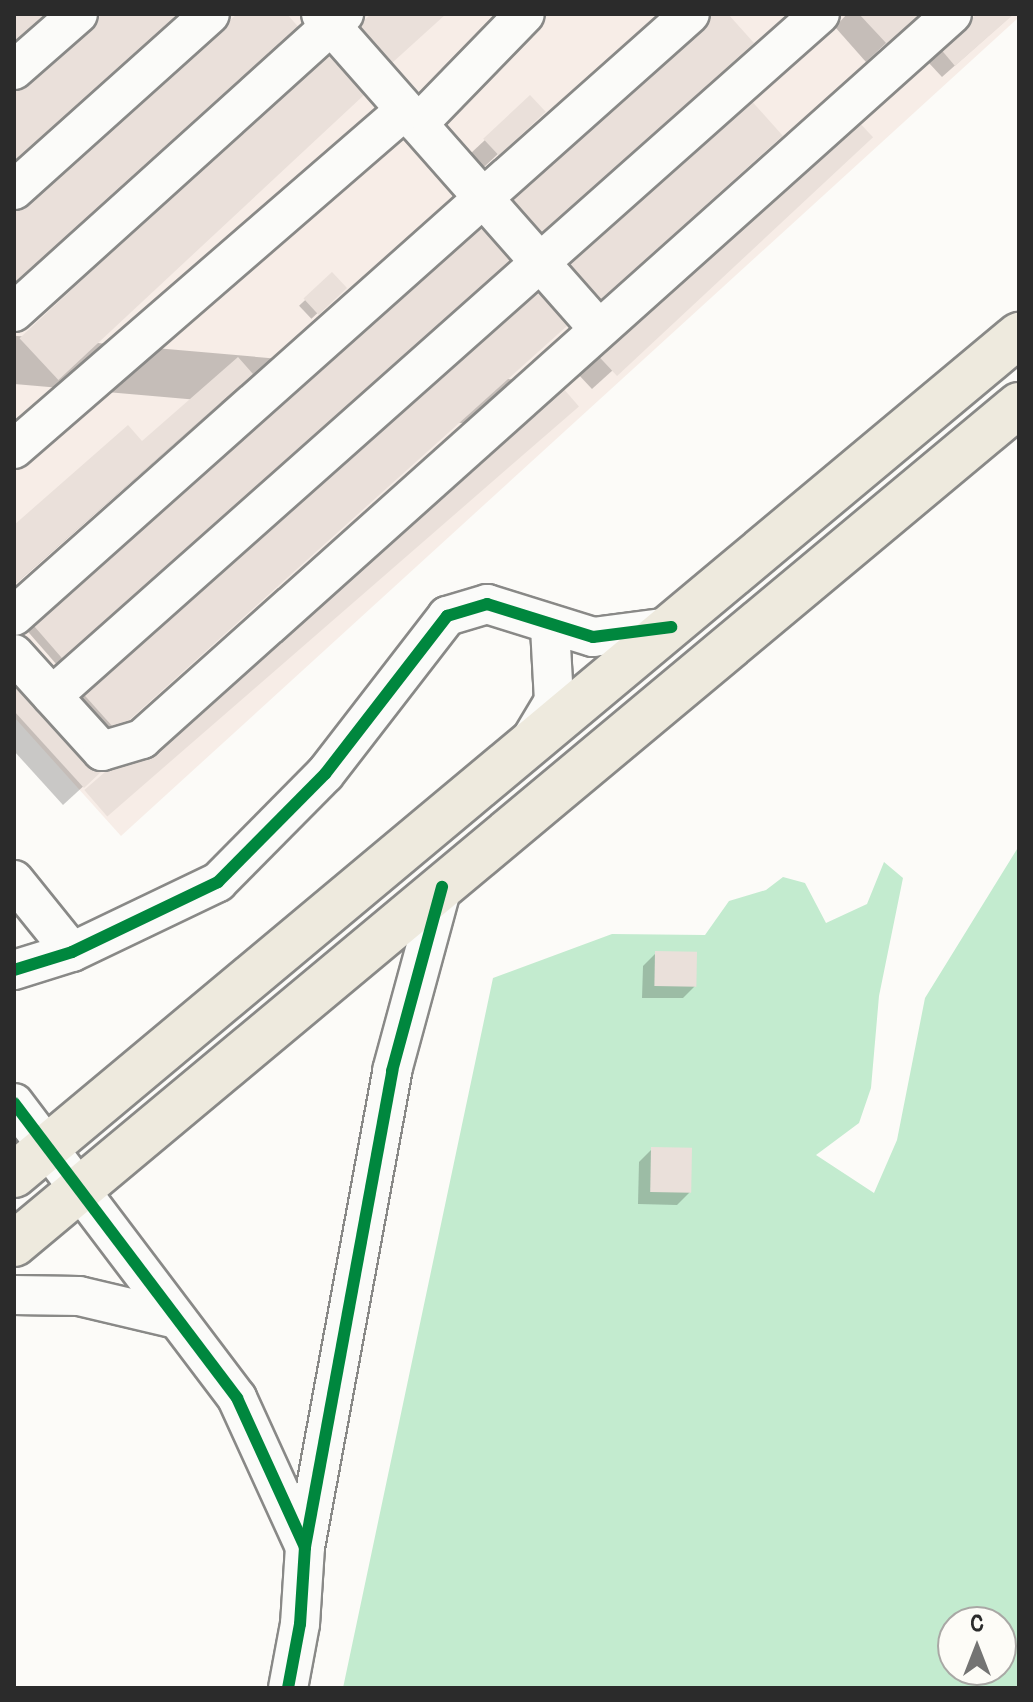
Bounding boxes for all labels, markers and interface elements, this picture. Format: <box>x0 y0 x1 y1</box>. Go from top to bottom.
north arrow <box>937 1606 1017 1686</box>
text: С <box>970 1610 984 1638</box>

